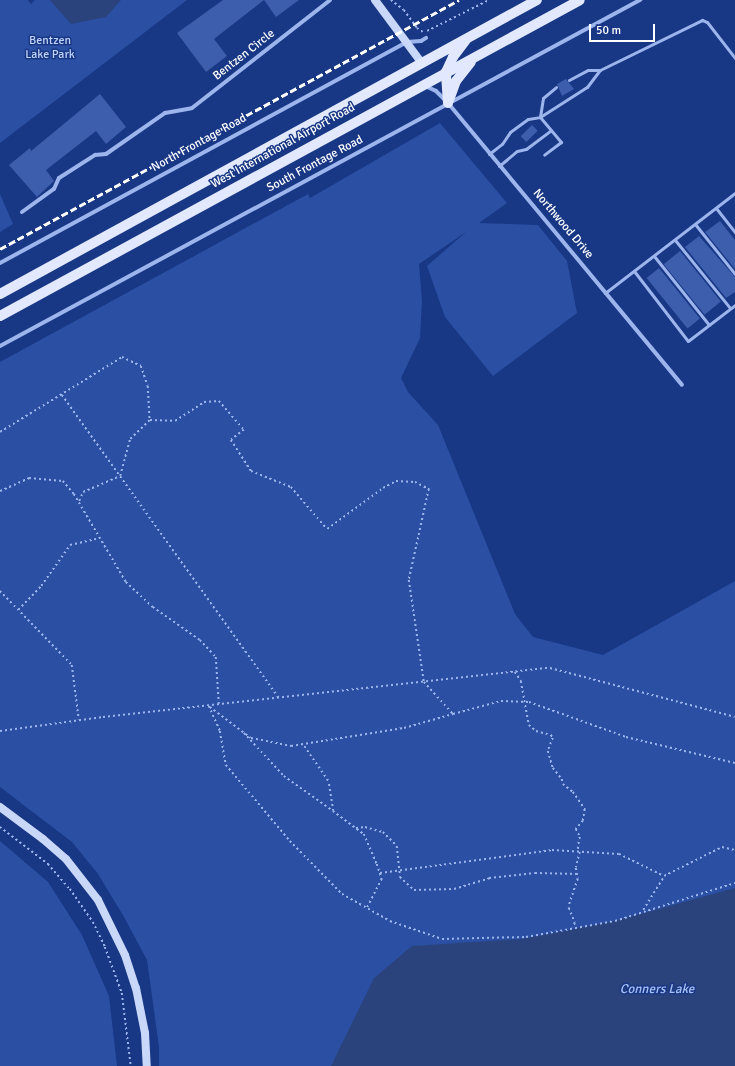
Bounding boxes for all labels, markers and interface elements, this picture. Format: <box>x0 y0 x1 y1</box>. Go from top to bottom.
scale bar <box>591 16 657 42</box>
text: 50 m <box>596 23 621 38</box>
street label: Bentzen Circle <box>210 26 278 84</box>
park label: Bentzen Lake Park <box>25 34 75 62</box>
street label: West International Airport Road <box>209 100 357 192</box>
street label: North Frontage Road <box>149 111 249 175</box>
street label: South Frontage Road <box>265 133 365 195</box>
street label: Northwood Drive <box>530 186 596 262</box>
water label: Conners Lake <box>620 981 694 997</box>

